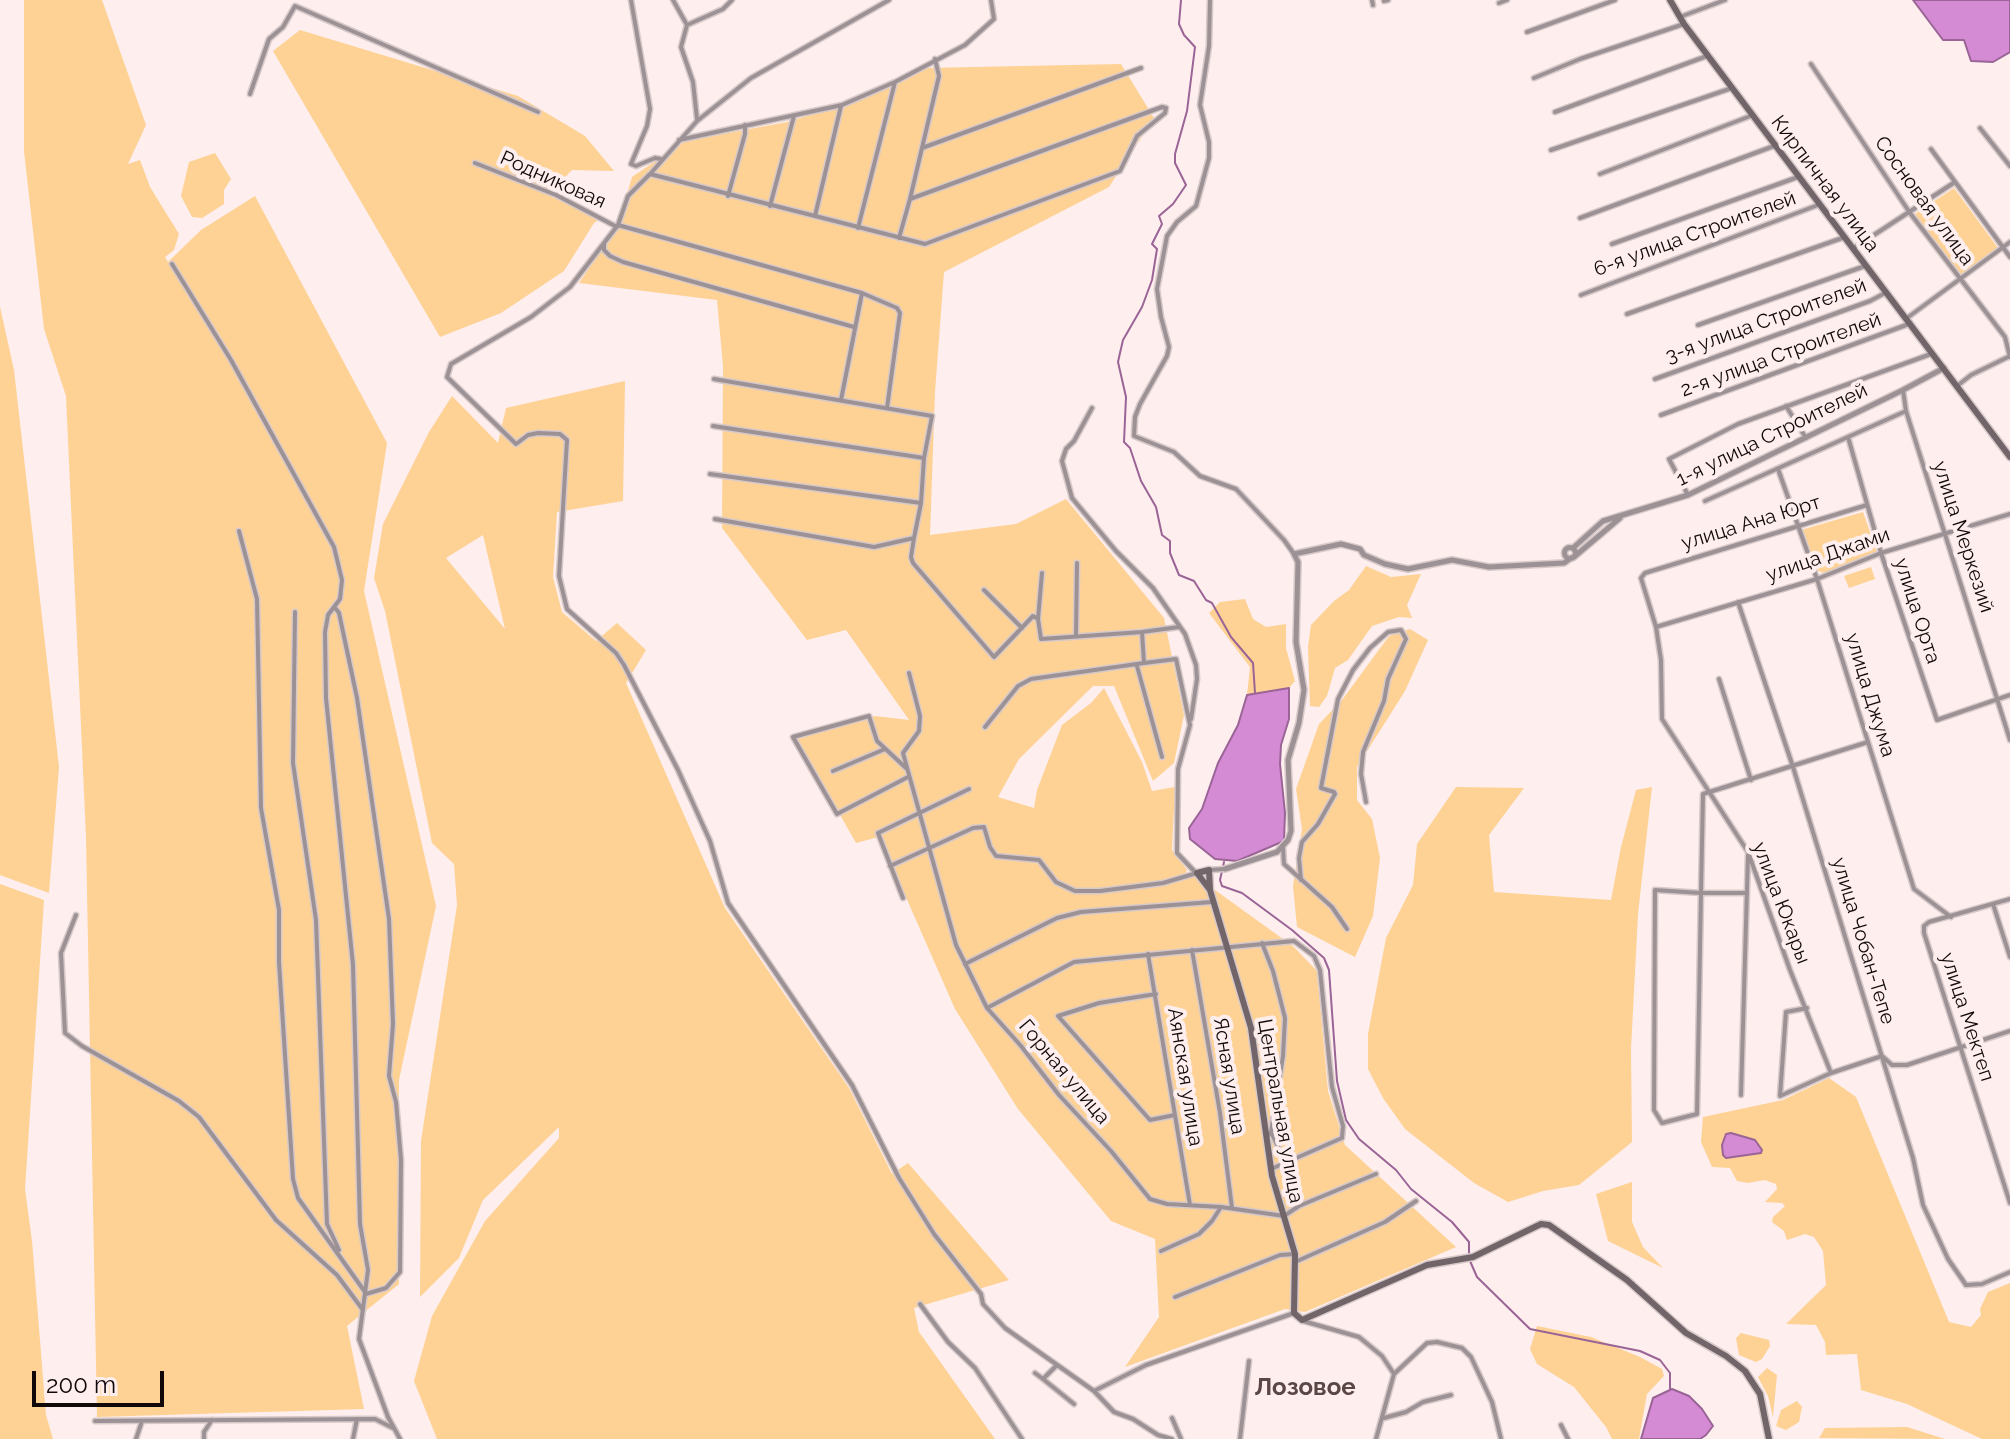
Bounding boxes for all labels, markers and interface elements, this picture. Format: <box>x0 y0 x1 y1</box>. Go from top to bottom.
street label: Кирпичная улица <box>1766 111 1884 257</box>
street label: Сосновая улица <box>1869 132 1979 270</box>
street label: Родниковая <box>496 146 610 214</box>
street label: 6-я улица Строителей <box>1591 186 1799 282</box>
street label: 3-я улица Строителей <box>1662 273 1870 369</box>
street label: 2-я улица Строителей <box>1677 308 1885 402</box>
street label: 1-я улица Строителей <box>1673 378 1871 492</box>
street label: улица Меркезий <box>1927 458 1999 616</box>
street label: улица Ана Юрт <box>1679 490 1823 556</box>
street label: улица Джами <box>1763 523 1893 587</box>
street label: улица Орта <box>1889 555 1945 667</box>
street label: улица Джума <box>1840 630 1900 760</box>
street label: улица Юкары <box>1747 839 1815 967</box>
street label: улица Чобан-Тепе <box>1826 855 1900 1027</box>
street label: улица Мектеп <box>1935 950 1999 1084</box>
street label: Аянская улица <box>1162 1006 1208 1148</box>
street label: Горная улица <box>1013 1015 1115 1129</box>
street label: Ясная улица <box>1208 1016 1250 1136</box>
street label: Центральная улица <box>1252 1017 1308 1205</box>
scale bar <box>36 1355 168 1405</box>
text: 200 m <box>46 1370 116 1399</box>
district label: Лозовое <box>1254 1374 1356 1402</box>

